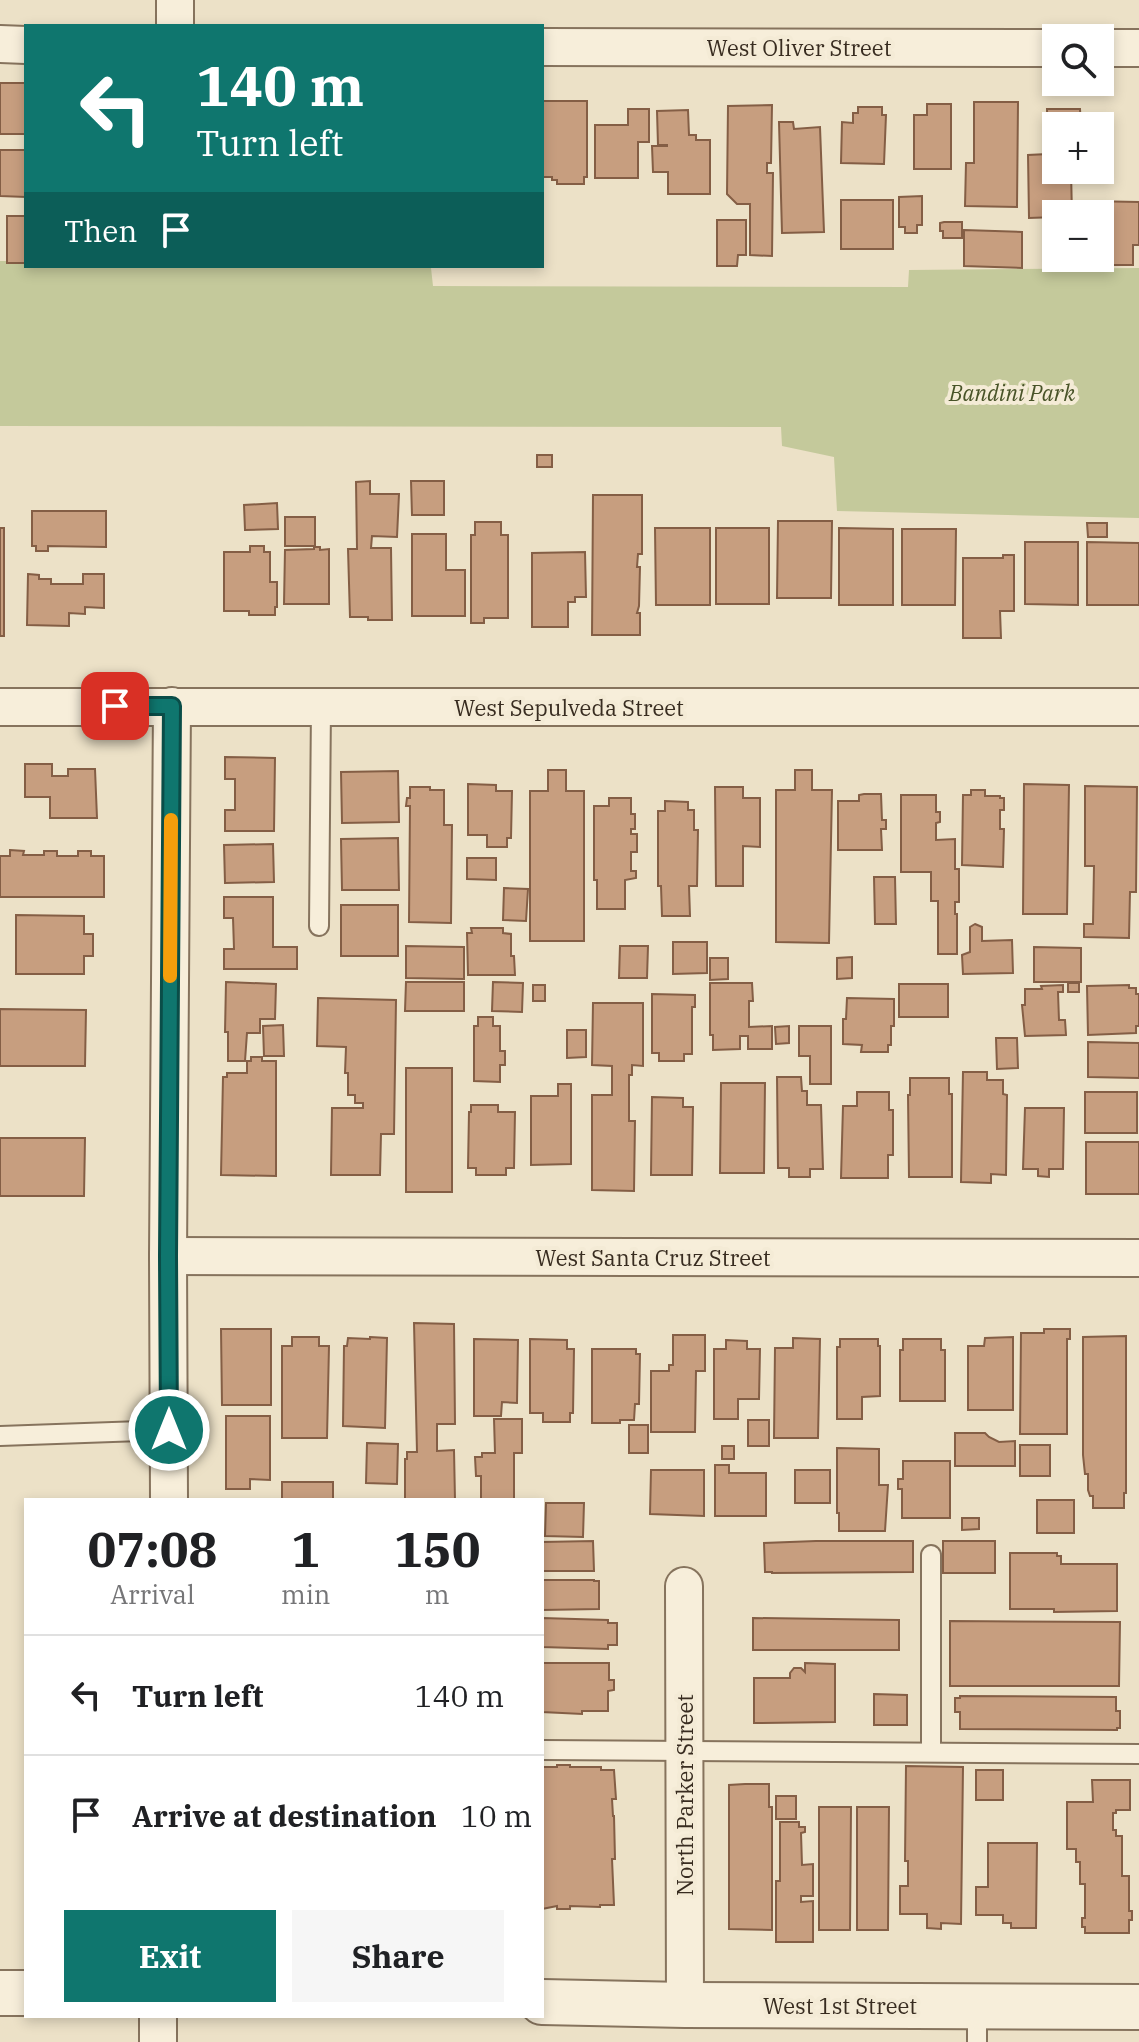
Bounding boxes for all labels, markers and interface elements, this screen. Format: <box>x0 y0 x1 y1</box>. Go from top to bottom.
map controls <box>1042 24 1114 272</box>
button: search <box>1042 24 1114 96</box>
street label: West Oliver Street <box>707 33 892 62</box>
text: 140 m <box>196 49 364 121</box>
icon: left <box>64 56 168 160</box>
button: + <box>1042 112 1114 184</box>
text: Turn left <box>196 119 343 166</box>
button: − <box>1042 200 1114 272</box>
icon: arrive <box>154 208 198 252</box>
text: Then <box>64 211 138 250</box>
park label: Bandini Park <box>948 378 1075 407</box>
pin <box>81 672 149 740</box>
icon: arrive <box>93 684 137 728</box>
street label: West Sepulveda Street <box>454 693 684 722</box>
street label: West Santa Cruz Street <box>535 1243 771 1272</box>
position arrow <box>127 1388 211 1472</box>
text: 07:08 <box>88 1518 217 1580</box>
text: 1 <box>291 1518 320 1580</box>
text: 150 <box>394 1518 480 1580</box>
text: Arrival <box>110 1577 195 1611</box>
text: min <box>281 1577 330 1611</box>
text: m <box>425 1577 450 1611</box>
icon: left <box>64 1673 108 1717</box>
text: Turn left <box>132 1676 264 1715</box>
text: 140 m <box>414 1676 504 1715</box>
street label: North Parker Street <box>670 1694 699 1896</box>
icon: arrive <box>64 1793 108 1837</box>
text: Arrive at destination <box>132 1796 437 1835</box>
text: 10 m <box>461 1796 532 1835</box>
button: Exit <box>64 1910 276 2002</box>
button: Share <box>292 1910 504 2002</box>
street label: West 1st Street <box>763 1991 917 2020</box>

